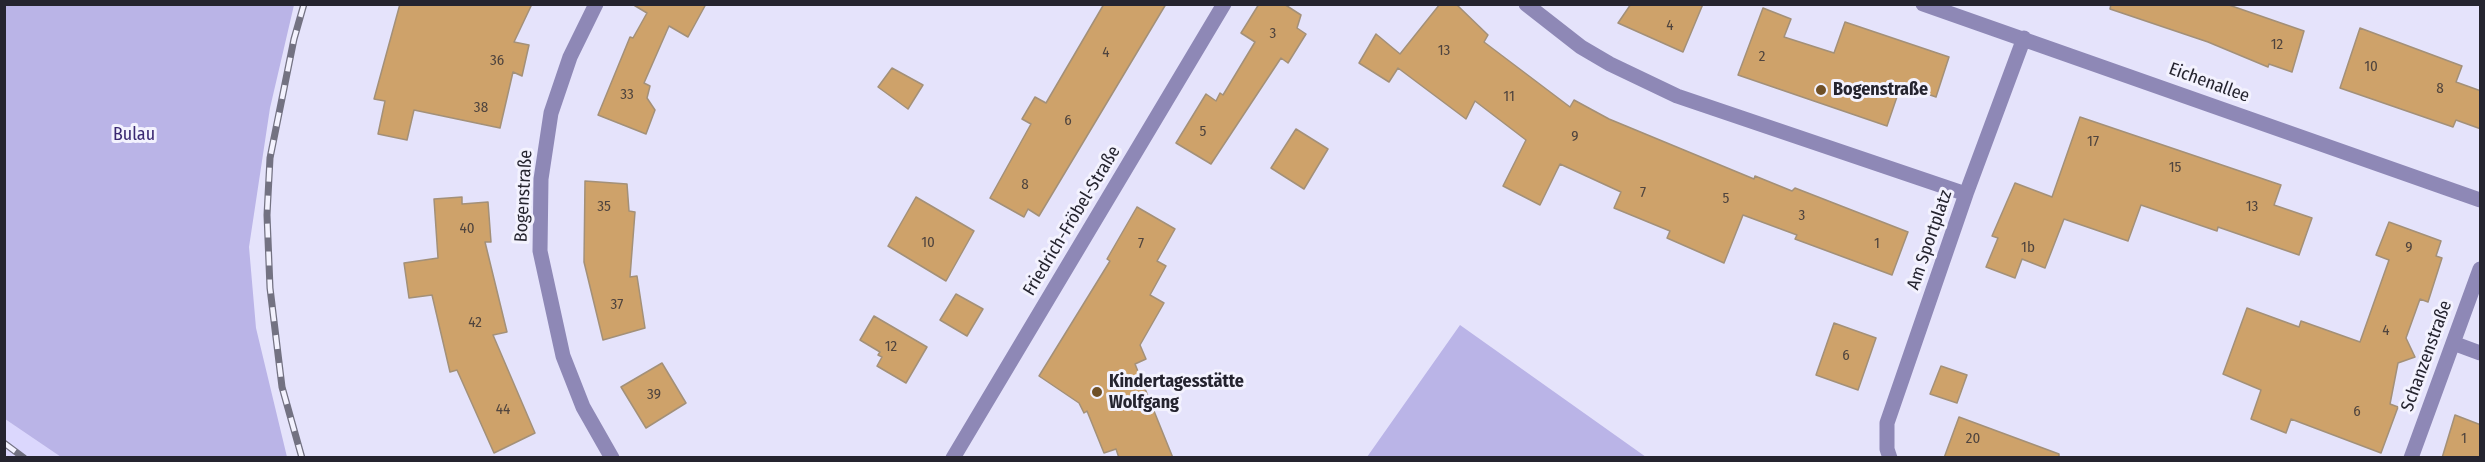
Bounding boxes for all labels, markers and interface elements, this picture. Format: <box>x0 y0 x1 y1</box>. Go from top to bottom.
house number: 4 <box>1666 17 1674 35</box>
house number: 3 <box>1270 25 1276 43</box>
house number: 12 <box>2271 36 2283 54</box>
house number: 13 <box>1438 42 1450 60</box>
house number: 4 <box>1102 44 1110 62</box>
house number: 2 <box>1759 48 1765 66</box>
house number: 36 <box>490 52 504 70</box>
street label: Eichenallee <box>2166 58 2252 108</box>
house number: 10 <box>2364 58 2378 76</box>
place label: Bogenstraße <box>1833 79 1928 101</box>
house number: 8 <box>2436 80 2444 98</box>
marker: Bogenstraße <box>1814 83 1828 97</box>
house number: 33 <box>620 86 634 104</box>
house number: 11 <box>1503 88 1515 106</box>
house number: 38 <box>474 99 488 117</box>
house number: 6 <box>1064 112 1072 130</box>
house number: 5 <box>1200 123 1206 141</box>
park label: Bulau <box>113 124 155 146</box>
house number: 9 <box>1571 128 1579 146</box>
house number: 17 <box>2087 133 2099 151</box>
street label: Friedrich-Fröbel-Straße <box>1019 142 1125 300</box>
street label: Bogenstraße <box>511 149 537 243</box>
house number: 15 <box>2169 159 2181 177</box>
house number: 8 <box>1021 176 1029 194</box>
house number: 7 <box>1640 184 1646 202</box>
street label: Am Sportplatz <box>1903 187 1957 293</box>
house number: 5 <box>1723 190 1729 208</box>
house number: 35 <box>597 198 611 216</box>
house number: 13 <box>2246 198 2258 216</box>
house number: 3 <box>1799 207 1805 225</box>
house number: 40 <box>459 220 475 238</box>
house number: 10 <box>921 234 935 252</box>
house number: 7 <box>1138 235 1144 253</box>
house number: 1 <box>1874 235 1880 253</box>
house number: 1b <box>2021 239 2035 257</box>
house number: 9 <box>2405 239 2413 257</box>
house number: 37 <box>611 296 623 314</box>
street label: Schanzenstraße <box>2397 298 2457 414</box>
house number: 42 <box>468 314 482 332</box>
house number: 4 <box>2382 322 2390 340</box>
house number: 12 <box>885 338 897 356</box>
house number: 6 <box>1842 347 1850 365</box>
place label: Kindertagesstätte Wolfgang <box>1109 371 1244 413</box>
marker: Kindertagesstätte Wolfgang <box>1090 385 1104 399</box>
house number: 39 <box>647 386 661 404</box>
house number: 44 <box>496 401 510 419</box>
house number: 6 <box>2353 403 2361 421</box>
house number: 20 <box>1966 430 1980 448</box>
house number: 1 <box>2461 430 2467 448</box>

